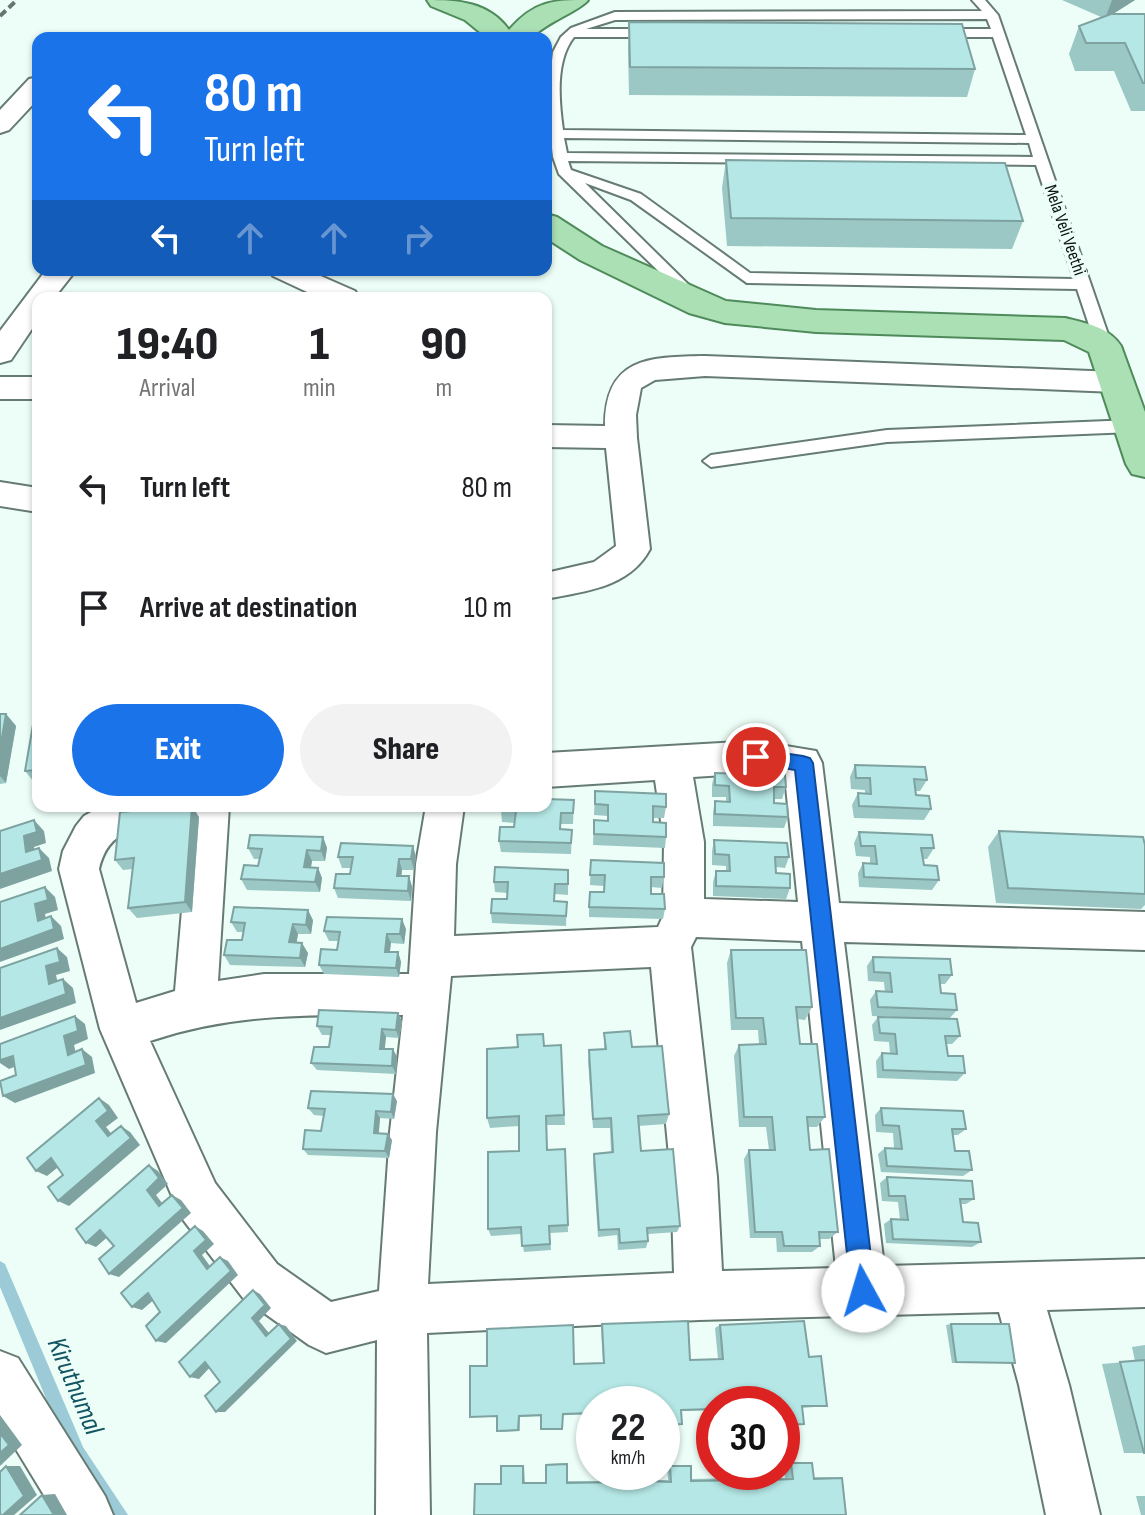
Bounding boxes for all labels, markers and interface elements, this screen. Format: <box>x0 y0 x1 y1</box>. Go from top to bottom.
text: 80 m <box>204 61 303 128</box>
icon: left <box>72 64 176 168</box>
text: Turn left <box>204 129 305 172</box>
street label: Mela Veli Veethi <box>1040 182 1090 278</box>
icon: left <box>144 216 188 260</box>
icon: ahead <box>228 216 272 260</box>
icon: ahead <box>312 216 356 260</box>
icon: right <box>396 216 440 260</box>
text: 19:40 <box>117 316 218 373</box>
text: 1 <box>309 316 329 373</box>
text: 90 <box>420 316 467 373</box>
text: Arrival <box>140 373 195 404</box>
text: min <box>303 373 336 404</box>
text: m <box>435 373 452 404</box>
icon: left <box>72 466 116 510</box>
text: Turn left <box>140 470 230 506</box>
text: 80 m <box>461 470 512 506</box>
icon: arrive <box>72 586 116 630</box>
text: Arrive at destination <box>140 590 357 626</box>
text: 10 m <box>464 590 512 626</box>
button: Exit <box>72 704 284 796</box>
button: Share <box>300 704 512 796</box>
pin <box>722 723 790 791</box>
icon: arrive <box>734 735 778 779</box>
position arrow <box>821 1249 905 1333</box>
water label: Kiruthumal <box>40 1332 111 1440</box>
speed limit sign: 30 <box>696 1386 800 1490</box>
text: 22 <box>610 1404 646 1452</box>
text: km/h <box>611 1446 645 1470</box>

